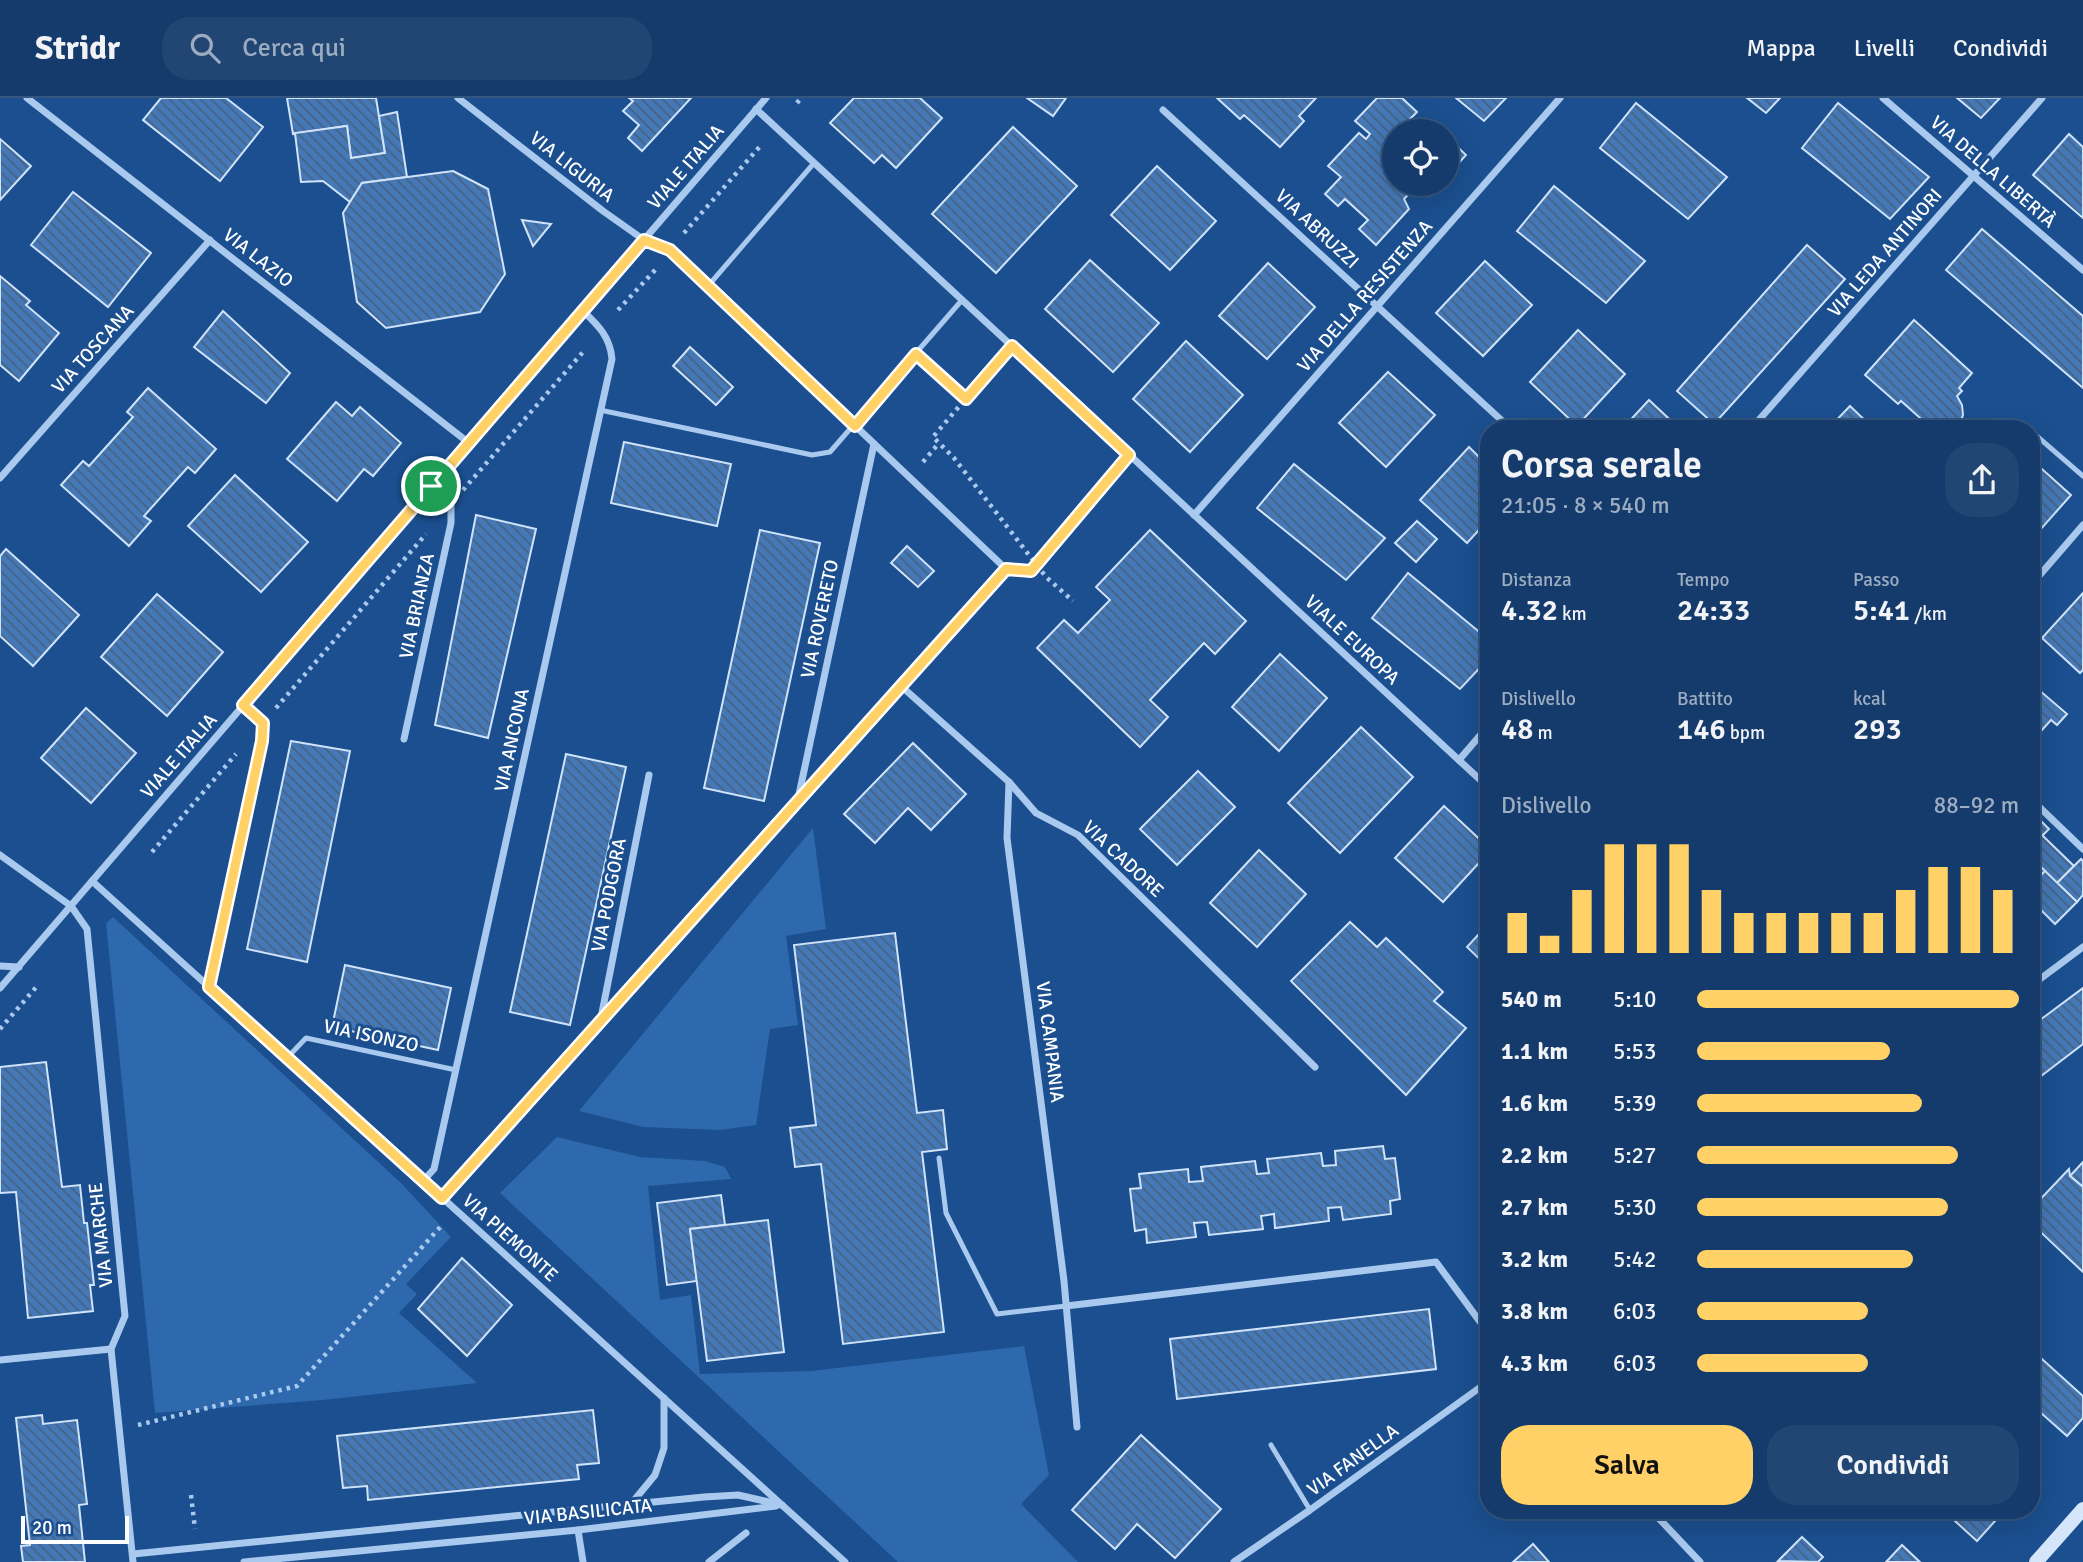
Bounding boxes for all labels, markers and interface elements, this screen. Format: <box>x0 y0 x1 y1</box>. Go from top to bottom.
search box <box>162 17 652 80</box>
text: Stridr <box>35 28 120 69</box>
icon: search <box>186 29 224 67</box>
text: Cerca qui <box>242 32 346 64</box>
text: Mappa <box>1747 33 1816 63</box>
text: Livelli <box>1854 33 1915 63</box>
text: Condividi <box>1953 33 2048 63</box>
street label: VIA DELLA LIBERTÀ <box>1925 111 2061 234</box>
street label: VIALE ITALIA <box>642 119 730 215</box>
map controls <box>1382 119 1459 196</box>
button: locate <box>1382 119 1459 196</box>
street label: VIA LIGURIA <box>525 126 620 208</box>
street label: VIA ABRUZZI <box>1270 184 1364 274</box>
street label: VIA LEDA ANTINORI <box>1823 184 1947 322</box>
street label: VIA DELLA RESISTENZA <box>1292 215 1438 377</box>
street label: VIA LAZIO <box>218 223 298 293</box>
street label: VIA TOSCANA <box>47 299 140 399</box>
text: Corsa serale <box>1501 441 1702 488</box>
button: share <box>1945 443 2019 517</box>
pin <box>401 456 461 516</box>
icon: arrive <box>412 467 450 505</box>
text: 21:05 · 8 × 540 m <box>1501 491 1670 520</box>
street label: VIA BRIANZA <box>394 551 440 661</box>
street label: VIA ROVERETO <box>796 557 844 681</box>
text: Distanza <box>1501 568 1572 592</box>
text: Tempo <box>1677 568 1729 592</box>
text: Passo <box>1853 568 1900 592</box>
street label: VIALE EUROPA <box>1300 590 1405 690</box>
text: 4.32 <box>1501 592 1558 629</box>
text: 24:33 <box>1677 592 1750 629</box>
text: 5:41 <box>1853 592 1910 629</box>
text: km <box>1558 602 1587 626</box>
text: /km <box>1910 602 1947 626</box>
street label: VIA ANCONA <box>489 686 535 794</box>
text: Dislivello <box>1501 687 1576 711</box>
text: Battito <box>1677 687 1733 711</box>
text: kcal <box>1853 687 1886 711</box>
street label: VIALE ITALIA <box>135 708 223 804</box>
text: 48 <box>1501 711 1533 748</box>
text: 146 <box>1677 711 1726 748</box>
text: 293 <box>1853 711 1902 748</box>
text: m <box>1533 721 1553 745</box>
text: bpm <box>1726 721 1765 745</box>
text: Dislivello <box>1501 791 1592 820</box>
text: 88–92 m <box>1934 791 2019 820</box>
street label: VIA CADORE <box>1077 815 1169 903</box>
street label: VIA PODGORA <box>586 836 632 954</box>
street label: VIA CAMPANIA <box>1031 980 1069 1104</box>
text: 540 m <box>1501 985 1562 1014</box>
text: 5:10 <box>1613 985 1656 1014</box>
street label: VIA ISONZO <box>321 1014 421 1058</box>
text: 1.1 km <box>1501 1037 1568 1066</box>
text: 5:53 <box>1613 1037 1656 1066</box>
text: 1.6 km <box>1501 1089 1568 1118</box>
text: 5:39 <box>1613 1089 1656 1118</box>
text: 2.2 km <box>1501 1141 1568 1170</box>
text: 5:27 <box>1613 1141 1656 1170</box>
street label: VIA MARCHE <box>84 1181 118 1289</box>
street label: VIA PIEMONTE <box>457 1189 563 1287</box>
text: 2.7 km <box>1501 1193 1568 1222</box>
text: 5:30 <box>1613 1193 1656 1222</box>
text: 3.2 km <box>1501 1245 1568 1274</box>
text: 5:42 <box>1613 1245 1656 1274</box>
text: 3.8 km <box>1501 1297 1568 1326</box>
text: 6:03 <box>1613 1297 1656 1326</box>
text: 4.3 km <box>1501 1349 1568 1378</box>
text: 6:03 <box>1613 1349 1656 1378</box>
street label: VIA FANELLA <box>1303 1419 1404 1501</box>
button: Salva <box>1501 1425 1753 1505</box>
button: Condividi <box>1767 1425 2019 1505</box>
street label: VIA BASILICATA <box>523 1493 654 1531</box>
scale bar <box>21 1513 130 1545</box>
text: 20 m <box>32 1516 72 1540</box>

